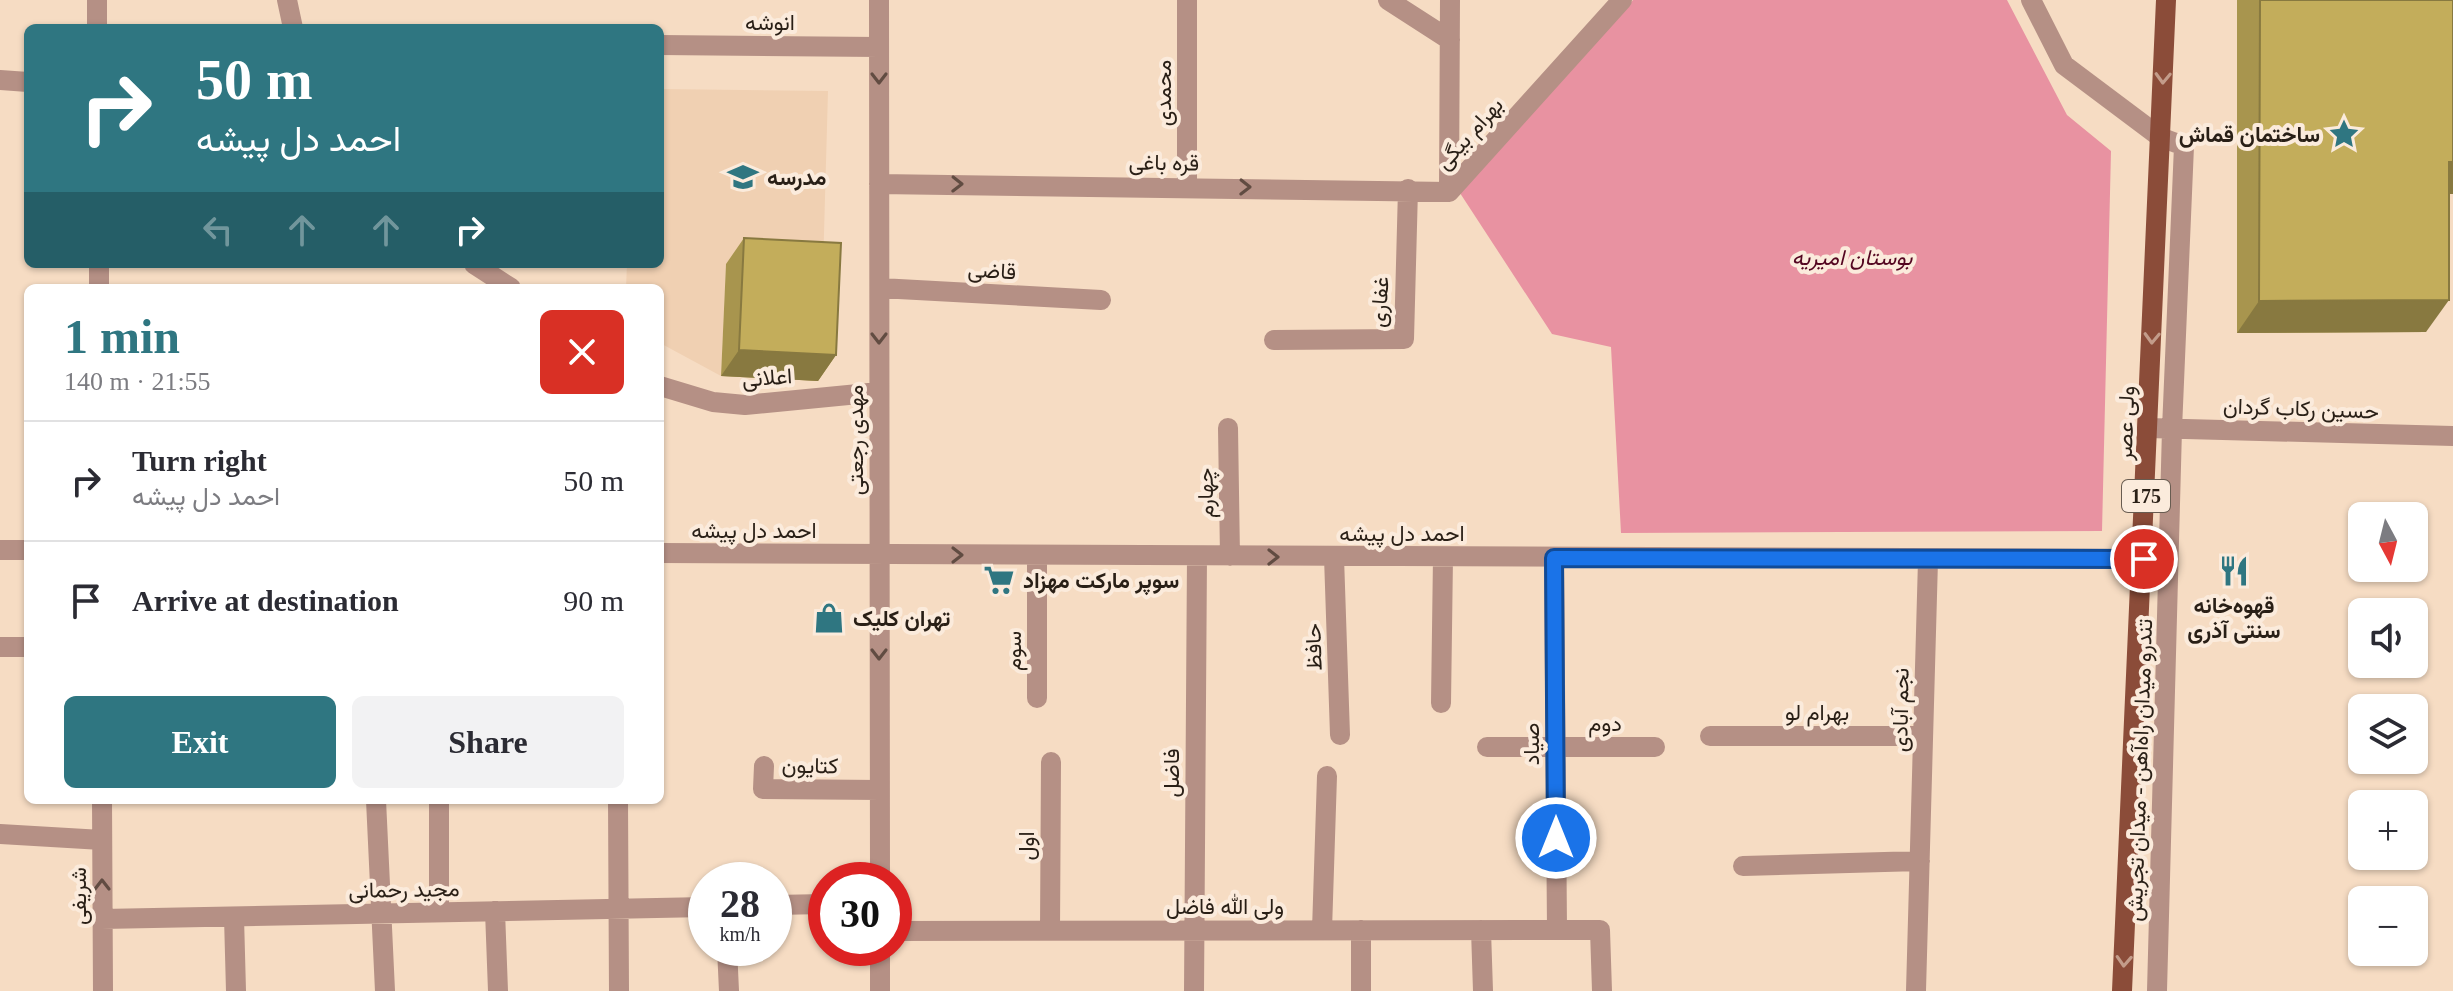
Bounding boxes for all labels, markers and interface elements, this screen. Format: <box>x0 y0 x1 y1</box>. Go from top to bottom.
street label: انوشه <box>745 10 795 36</box>
text: 50 m <box>196 49 313 111</box>
icon: right <box>64 56 168 160</box>
street label: محمدی <box>1151 60 1177 126</box>
one-way arrow <box>870 72 888 85</box>
one-way arrow <box>2154 72 2171 85</box>
street label: بهرام بیگی <box>1431 92 1510 176</box>
place icon: ساختمان قماش <box>2327 117 2361 151</box>
text: احمد دل پیشه <box>196 119 401 159</box>
place label: ساختمان قماش <box>2179 122 2320 148</box>
street label: قره باغی <box>1128 149 1199 177</box>
school or university icon: مدرسه <box>726 160 760 194</box>
place label: مدرسه <box>767 165 826 191</box>
one-way arrow <box>951 175 964 193</box>
one-way arrow <box>1239 179 1252 196</box>
icon: left <box>196 208 240 252</box>
icon: ahead <box>280 208 324 252</box>
icon: ahead <box>364 208 408 252</box>
icon: right <box>448 208 492 252</box>
park label: بوستان امیریه <box>1792 245 1913 271</box>
street label: قاضی <box>967 257 1017 285</box>
street label: غفاری <box>1365 276 1395 329</box>
text: 1 min <box>64 310 180 363</box>
button: close <box>540 310 624 394</box>
one-way arrow <box>871 332 888 345</box>
one-way arrow <box>2143 332 2160 345</box>
street label: اعلانی <box>741 363 793 393</box>
text: 140 m · 21:55 <box>64 367 211 396</box>
street label: مهدی رجعتی <box>843 385 869 495</box>
street label: ولی عصر <box>2112 385 2140 462</box>
street label: حسین رکاب‌ گردان <box>2222 393 2379 425</box>
text: Turn right <box>132 444 267 477</box>
icon: right <box>64 459 108 503</box>
text: 50 m <box>563 464 624 497</box>
street label: چهارم <box>1193 468 1220 518</box>
road number: 175 <box>2122 480 2170 512</box>
text: احمد دل پیشه <box>132 482 280 511</box>
north arrow <box>2348 502 2428 582</box>
map controls <box>2348 502 2428 966</box>
street label: احمد دل پیشه <box>691 518 817 545</box>
street label: احمد دل پیشه <box>1339 521 1465 548</box>
pin <box>2110 525 2178 593</box>
icon: arrive <box>2122 537 2166 581</box>
one-way arrow <box>951 546 964 564</box>
one-way arrow <box>1267 548 1280 566</box>
restaurant icon: قهوه‌خانه سنتی آذری <box>2217 554 2251 588</box>
supermarket icon: سوپر مارکت مهزاد <box>982 563 1016 597</box>
place label: سوپر مارکت مهزاد <box>1023 568 1179 596</box>
icon: arrive <box>64 579 108 623</box>
text: Arrive at destination <box>132 584 399 617</box>
text: 90 m <box>563 584 624 617</box>
place label: قهوه‌خانه سنتی آذری <box>2187 593 2281 644</box>
button: sound <box>2348 598 2428 678</box>
shop icon: تهران کلیک <box>812 601 846 635</box>
place label: تهران کلیک <box>853 606 951 632</box>
street label: تندرو میدان راه‌آهن - میدان تجریش <box>2122 618 2158 922</box>
street label: حافظ <box>1300 623 1327 671</box>
street label: سوم <box>1001 631 1028 671</box>
one-way arrow <box>870 648 888 661</box>
street label: نجم آبادی <box>1887 668 1916 752</box>
button: layers <box>2348 694 2428 774</box>
button: Exit <box>64 696 336 788</box>
button: Share <box>352 696 624 788</box>
street label: بهرام لو <box>1785 700 1849 727</box>
street label: دوم <box>1588 711 1622 738</box>
street label: صیاد <box>1519 723 1544 765</box>
street label: فاضل <box>1159 749 1184 797</box>
street label: کتایون <box>781 753 839 779</box>
button: + <box>2348 790 2428 870</box>
position arrow <box>1514 796 1598 880</box>
street label: اول <box>1014 832 1040 860</box>
speed limit sign: 30 <box>808 862 912 966</box>
street label: شریفی <box>66 867 92 925</box>
street label: مجید رحمانی <box>348 876 460 904</box>
one-way arrow <box>93 878 111 891</box>
text: 28 <box>720 881 760 926</box>
button: − <box>2348 886 2428 966</box>
street label: ولی الله فاضل <box>1166 893 1284 920</box>
text: km/h <box>719 923 761 945</box>
one-way arrow <box>2116 955 2133 968</box>

